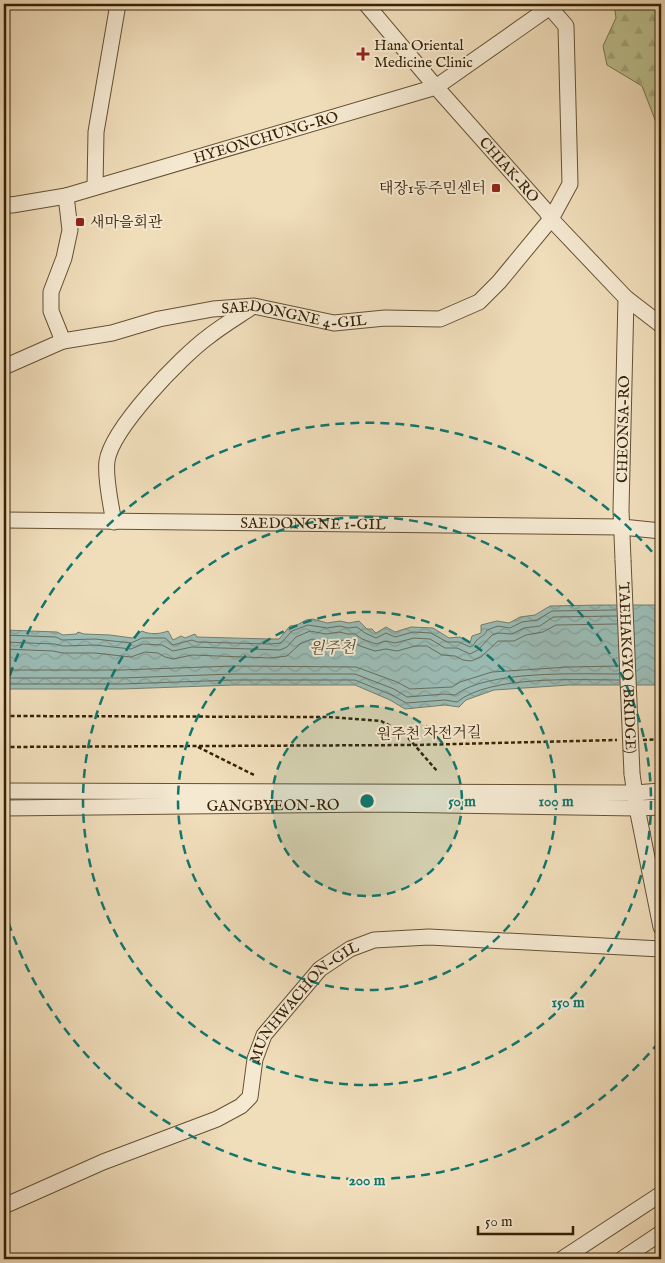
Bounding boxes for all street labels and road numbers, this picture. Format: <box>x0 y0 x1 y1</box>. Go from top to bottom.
street label: HYEONCHUNG-RO <box>191 107 341 168</box>
street label: CHIAK-RO <box>475 133 543 207</box>
street label: SAEDONGNE 4-GIL <box>221 296 368 333</box>
street label: CHEONSA-RO <box>613 375 634 483</box>
street label: SAEDONGNE 1-GIL <box>240 514 386 534</box>
street label: TAEHAKGYO (BRIDGE) <box>614 582 640 754</box>
street label: 원주천 자전거길 <box>376 723 482 744</box>
street label: GANGBYEON-RO <box>207 795 339 816</box>
street label: MUNHWACHON-GIL <box>245 937 362 1066</box>

